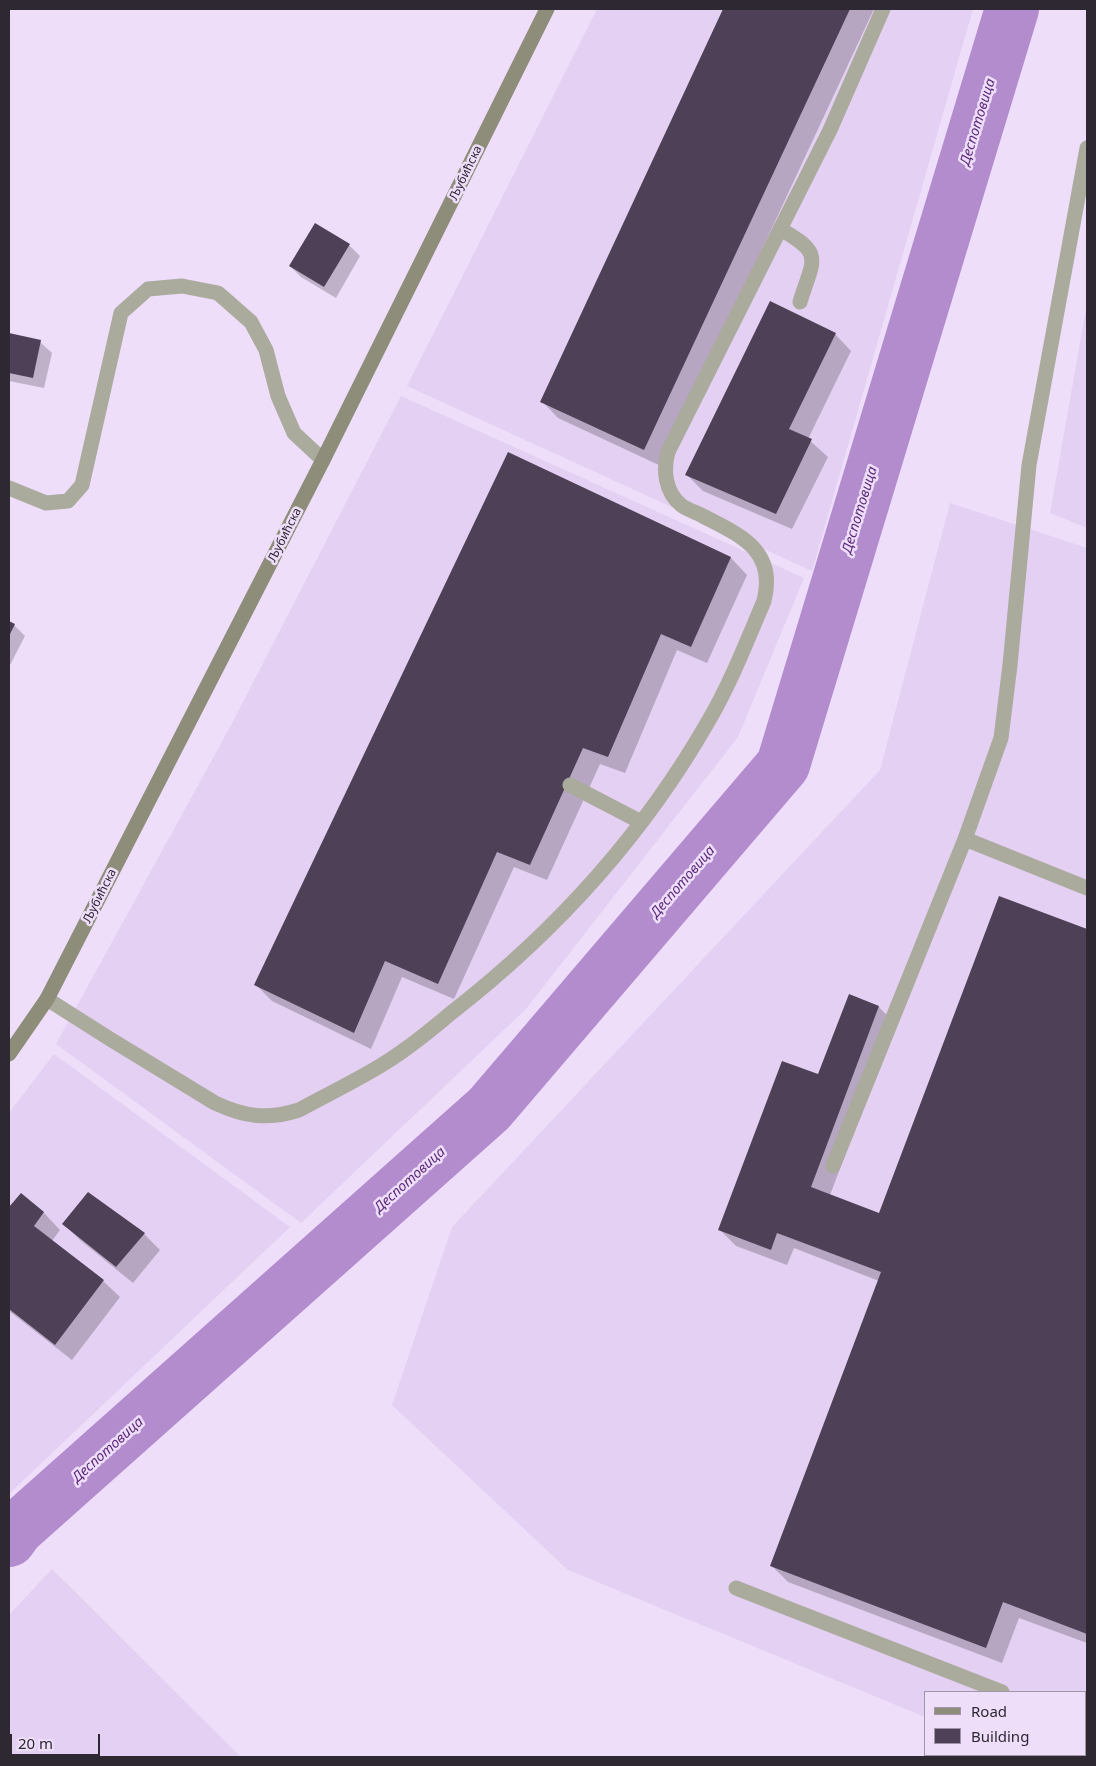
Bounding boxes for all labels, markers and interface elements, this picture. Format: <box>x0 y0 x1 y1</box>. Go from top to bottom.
water label: Деспотовица <box>957 77 999 167</box>
street label: Љубићска <box>447 143 485 203</box>
water label: Деспотовица <box>839 465 881 555</box>
street label: Љубићска <box>265 506 305 564</box>
water label: Деспотовица <box>647 843 719 921</box>
street label: Љубићска <box>80 867 120 925</box>
water label: Деспотовица <box>371 1144 449 1216</box>
water label: Деспотовица <box>69 1414 147 1486</box>
legend <box>924 1691 1086 1756</box>
text: Road <box>971 1701 1007 1721</box>
scale bar <box>12 1724 102 1756</box>
text: Building <box>971 1726 1029 1746</box>
text: 20 m <box>18 1733 53 1753</box>

